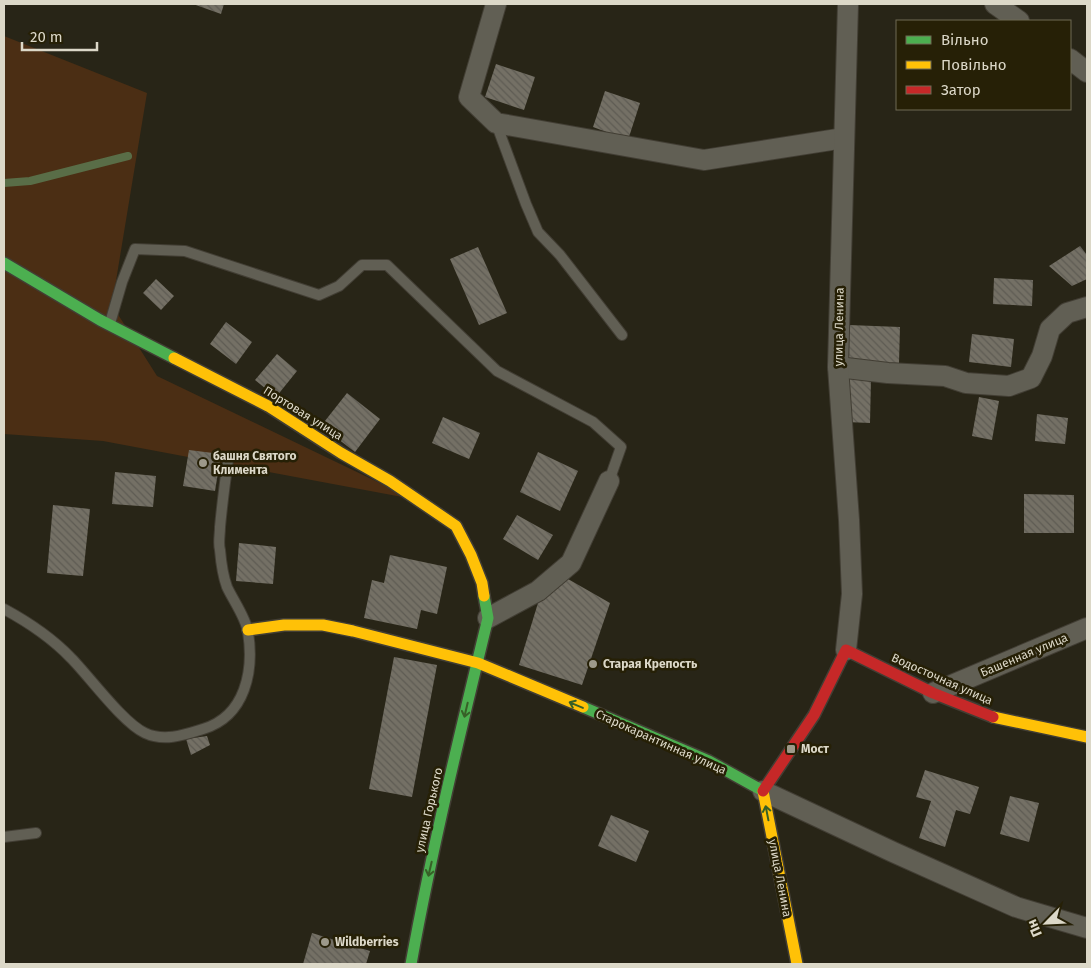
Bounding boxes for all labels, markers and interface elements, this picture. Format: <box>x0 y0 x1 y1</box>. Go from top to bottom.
scale bar <box>22 20 98 52</box>
legend <box>896 20 1071 110</box>
text: 20 m <box>30 28 63 46</box>
text: Вільно <box>941 31 988 49</box>
text: Повільно <box>941 56 1007 74</box>
text: Затор <box>941 81 981 99</box>
street label: улица Ленина <box>831 287 847 367</box>
street label: Портовая улица <box>261 383 345 443</box>
place label: башня Святого Климента <box>213 449 297 477</box>
marker: башня Святого Климента <box>197 457 209 469</box>
street label: Башенная улица <box>978 630 1070 680</box>
street label: Водосточная улица <box>889 650 995 708</box>
place label: Старая Крепость <box>603 657 698 671</box>
marker: Старая Крепость <box>587 658 599 670</box>
one-way arrow <box>569 699 584 709</box>
one-way arrow <box>461 702 470 718</box>
street label: Старокарантинная улица <box>593 707 729 777</box>
place label: Мост <box>801 742 829 756</box>
marker: Мост <box>785 743 797 755</box>
street label: улица Горького <box>412 766 446 854</box>
one-way arrow <box>762 806 772 822</box>
street label: улица Ленина <box>766 838 794 918</box>
one-way arrow <box>425 860 434 876</box>
north arrow <box>1021 898 1071 948</box>
text: Пн <box>1023 917 1046 940</box>
place label: Wildberries <box>335 935 399 949</box>
marker: Wildberries <box>319 936 331 948</box>

